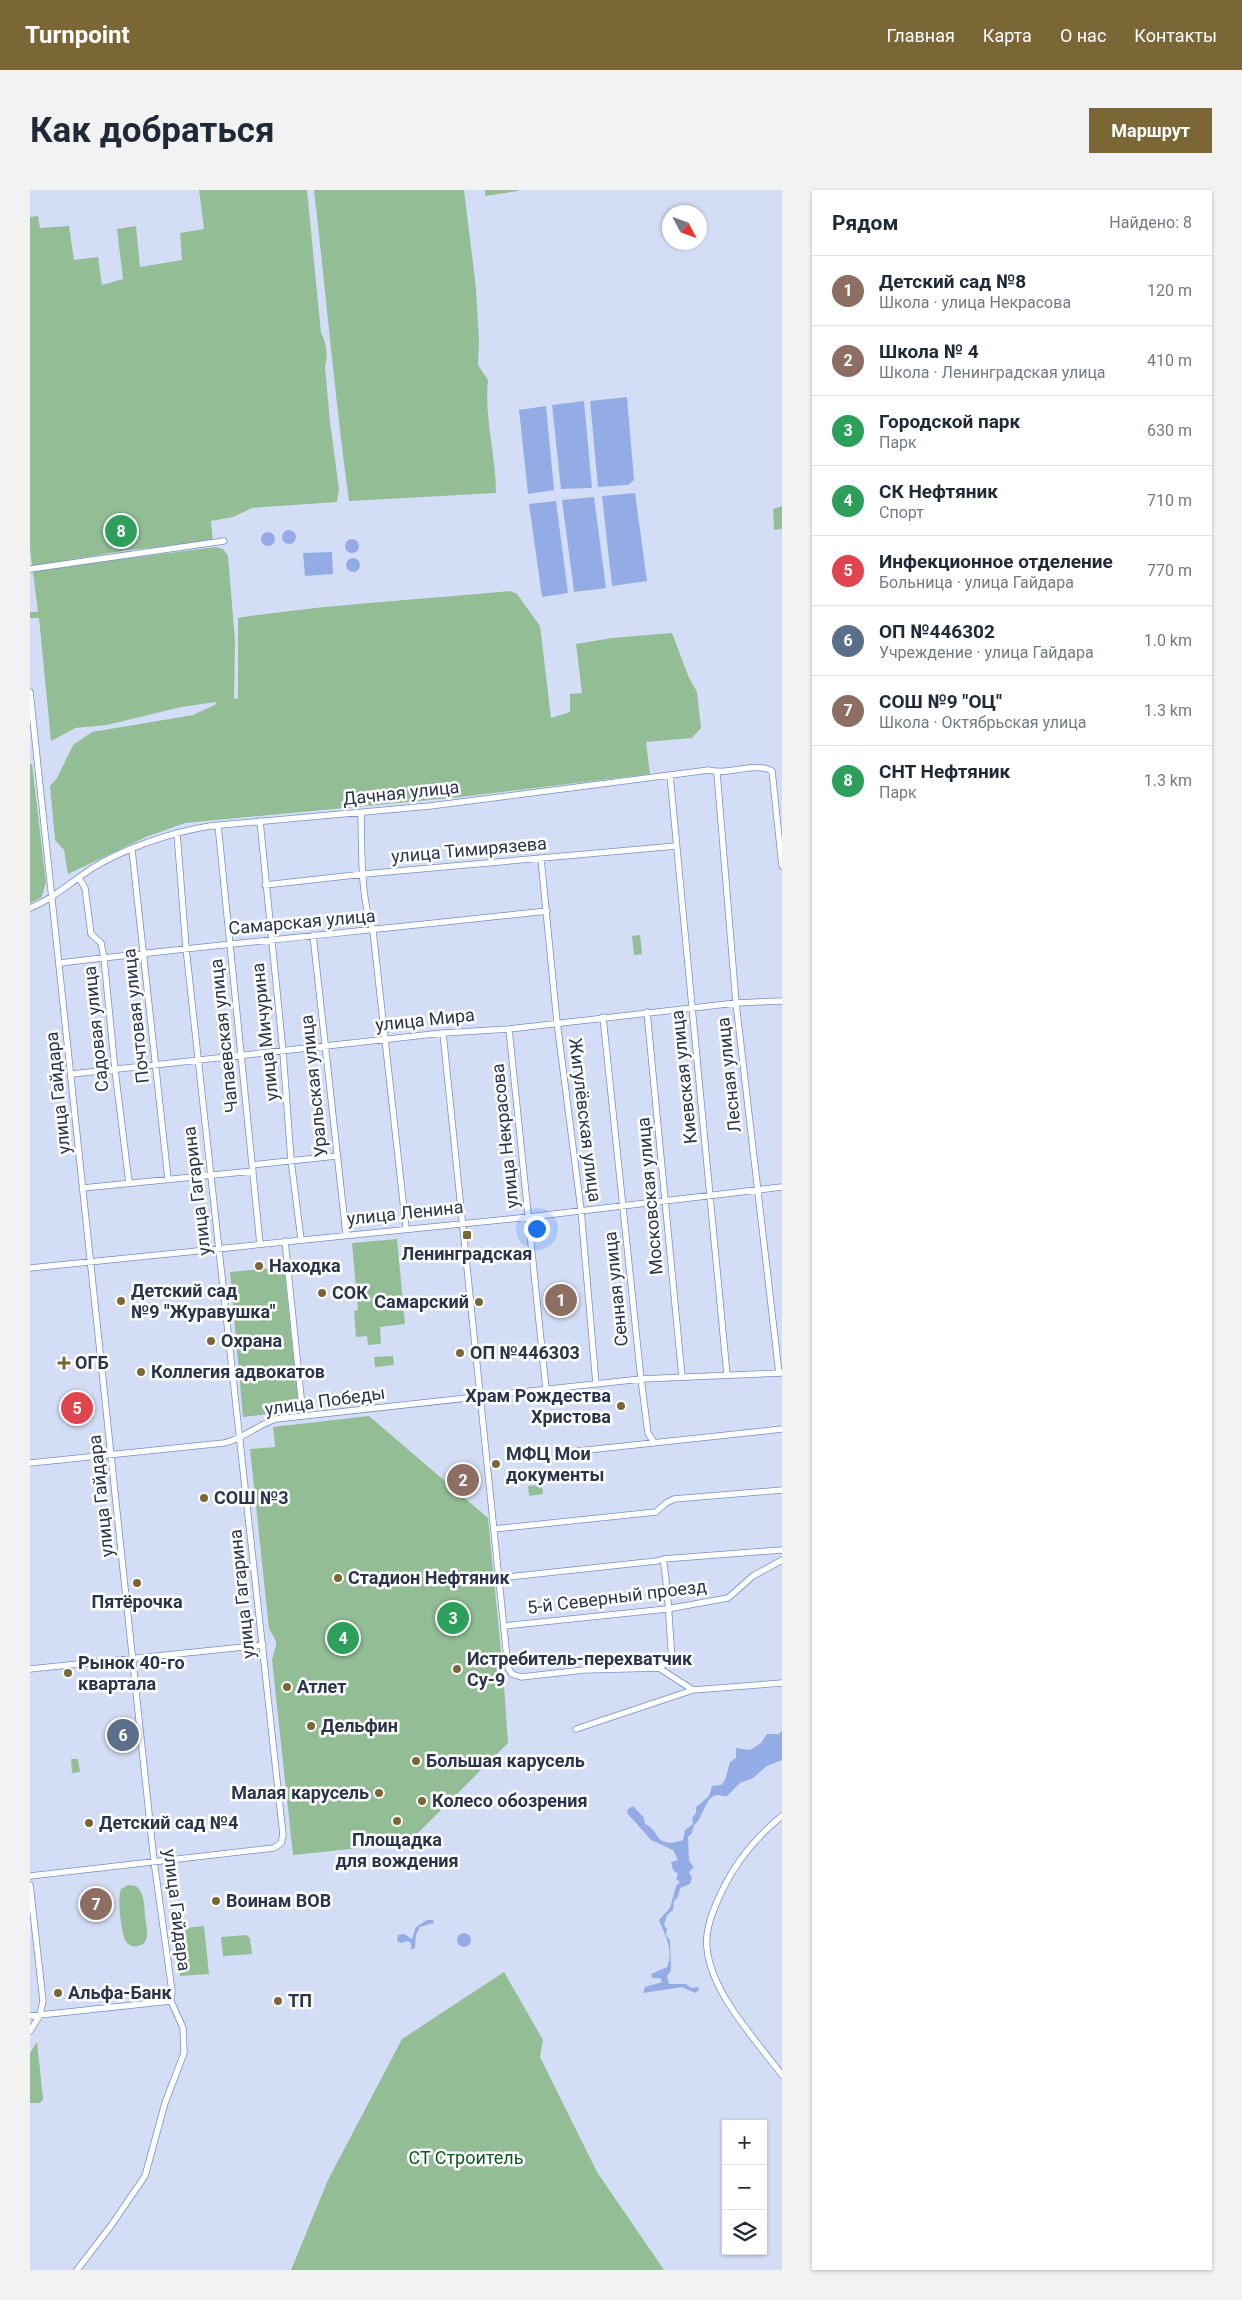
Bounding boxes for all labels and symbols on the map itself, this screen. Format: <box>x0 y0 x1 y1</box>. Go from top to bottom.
north arrow <box>662 205 707 250</box>
pin: 8 <box>105 512 137 550</box>
street label: Дачная улица <box>342 776 460 809</box>
street label: улица Тимирязева <box>390 832 548 867</box>
street label: Самарская улица <box>228 905 376 938</box>
street label: Почтовая улица <box>118 948 153 1084</box>
street label: Чапаевская улица <box>205 958 242 1114</box>
street label: улица Мичурина <box>247 962 282 1102</box>
street label: Садовая улица <box>78 965 113 1093</box>
street label: улица Мира <box>374 1004 476 1035</box>
street label: Киевская улица <box>666 1009 701 1145</box>
street label: Уральская улица <box>296 1014 331 1158</box>
street label: Лесная улица <box>712 1016 745 1134</box>
street label: улица Гайдара <box>41 1031 74 1155</box>
street label: Жигулёвская улица <box>565 1037 606 1203</box>
street label: улица Некрасова <box>486 1063 523 1210</box>
street label: Московская улица <box>632 1116 667 1276</box>
street label: улица Гагарина <box>178 1125 215 1257</box>
street label: улица Ленина <box>346 1196 464 1229</box>
your location <box>524 1216 550 1242</box>
marker: Ленинградская <box>461 1229 473 1241</box>
street label: Сенная улица <box>599 1230 632 1348</box>
place label: Ленинградская <box>402 1243 532 1264</box>
place label: Находка <box>269 1255 341 1276</box>
marker: Находка <box>253 1260 265 1272</box>
place label: Детский сад №9 "Журавушка" <box>131 1280 276 1322</box>
pin: 1 <box>545 1281 577 1319</box>
place label: СОК <box>332 1282 368 1303</box>
marker: СОК <box>316 1287 328 1299</box>
place label: Самарский <box>374 1291 469 1312</box>
marker: Детский сад №9 "Журавушка" <box>115 1295 127 1307</box>
marker: Самарский <box>473 1296 485 1308</box>
place label: Охрана <box>221 1330 283 1351</box>
marker: Охрана <box>205 1335 217 1347</box>
place label: ОП №446303 <box>470 1342 580 1363</box>
marker: ОП №446303 <box>454 1347 466 1359</box>
place label: ОГБ <box>75 1352 109 1373</box>
marker: ОГБ <box>57 1356 71 1370</box>
place label: Коллегия адвокатов <box>151 1361 325 1382</box>
marker: Коллегия адвокатов <box>135 1366 147 1378</box>
street label: улица Победы <box>263 1382 386 1419</box>
place label: Храм Рождества Христова <box>465 1385 611 1427</box>
pin: 5 <box>61 1389 93 1427</box>
marker: Храм Рождества Христова <box>615 1400 627 1412</box>
street label: улица Гайдара <box>84 1434 117 1558</box>
place label: МФЦ Мои документы <box>506 1443 604 1485</box>
marker: МФЦ Мои документы <box>490 1458 502 1470</box>
pin: 2 <box>447 1461 479 1499</box>
place label: СОШ №3 <box>214 1487 288 1508</box>
marker: СОШ №3 <box>198 1492 210 1504</box>
street label: улица Гагарина <box>224 1528 259 1660</box>
place label: Стадион Нефтяник <box>348 1567 510 1588</box>
marker: Стадион Нефтяник <box>332 1572 344 1584</box>
street label: 5-й Северный проезд <box>526 1575 708 1618</box>
marker: Пятёрочка <box>131 1577 143 1589</box>
place label: Пятёрочка <box>91 1591 183 1612</box>
pin: 3 <box>437 1599 469 1637</box>
pin: 4 <box>327 1619 359 1657</box>
place label: Истребитель-перехватчик Су-9 <box>467 1648 693 1690</box>
place label: Рынок 40-го квартала <box>78 1652 185 1694</box>
marker: Истребитель-перехватчик Су-9 <box>451 1663 463 1675</box>
marker: Рынок 40-го квартала <box>62 1667 74 1679</box>
place label: Атлет <box>297 1676 346 1697</box>
marker: Атлет <box>281 1681 293 1693</box>
place label: Дельфин <box>321 1715 398 1736</box>
pin: 6 <box>107 1716 139 1754</box>
marker: Дельфин <box>305 1720 317 1732</box>
place label: Большая карусель <box>426 1750 585 1771</box>
marker: Большая карусель <box>410 1755 422 1767</box>
place label: Малая карусель <box>231 1782 369 1803</box>
marker: Малая карусель <box>373 1787 385 1799</box>
place label: Колесо обозрения <box>432 1790 588 1811</box>
marker: Колесо обозрения <box>416 1795 428 1807</box>
place label: Детский сад №4 <box>99 1812 238 1833</box>
marker: Площадка для вождения <box>391 1815 403 1827</box>
marker: Детский сад №4 <box>83 1817 95 1829</box>
place label: Площадка для вождения <box>335 1829 459 1871</box>
street label: улица Гайдара <box>160 1848 195 1972</box>
pin: 7 <box>80 1885 112 1923</box>
place label: Воинам ВОВ <box>226 1890 331 1911</box>
marker: Воинам ВОВ <box>210 1895 222 1907</box>
place label: Альфа-Банк <box>68 1982 172 2003</box>
marker: Альфа-Банк <box>52 1987 64 1999</box>
place label: ТП <box>288 1990 312 2011</box>
marker: ТП <box>272 1995 284 2007</box>
park label: СТ Строитель <box>408 2147 524 2168</box>

